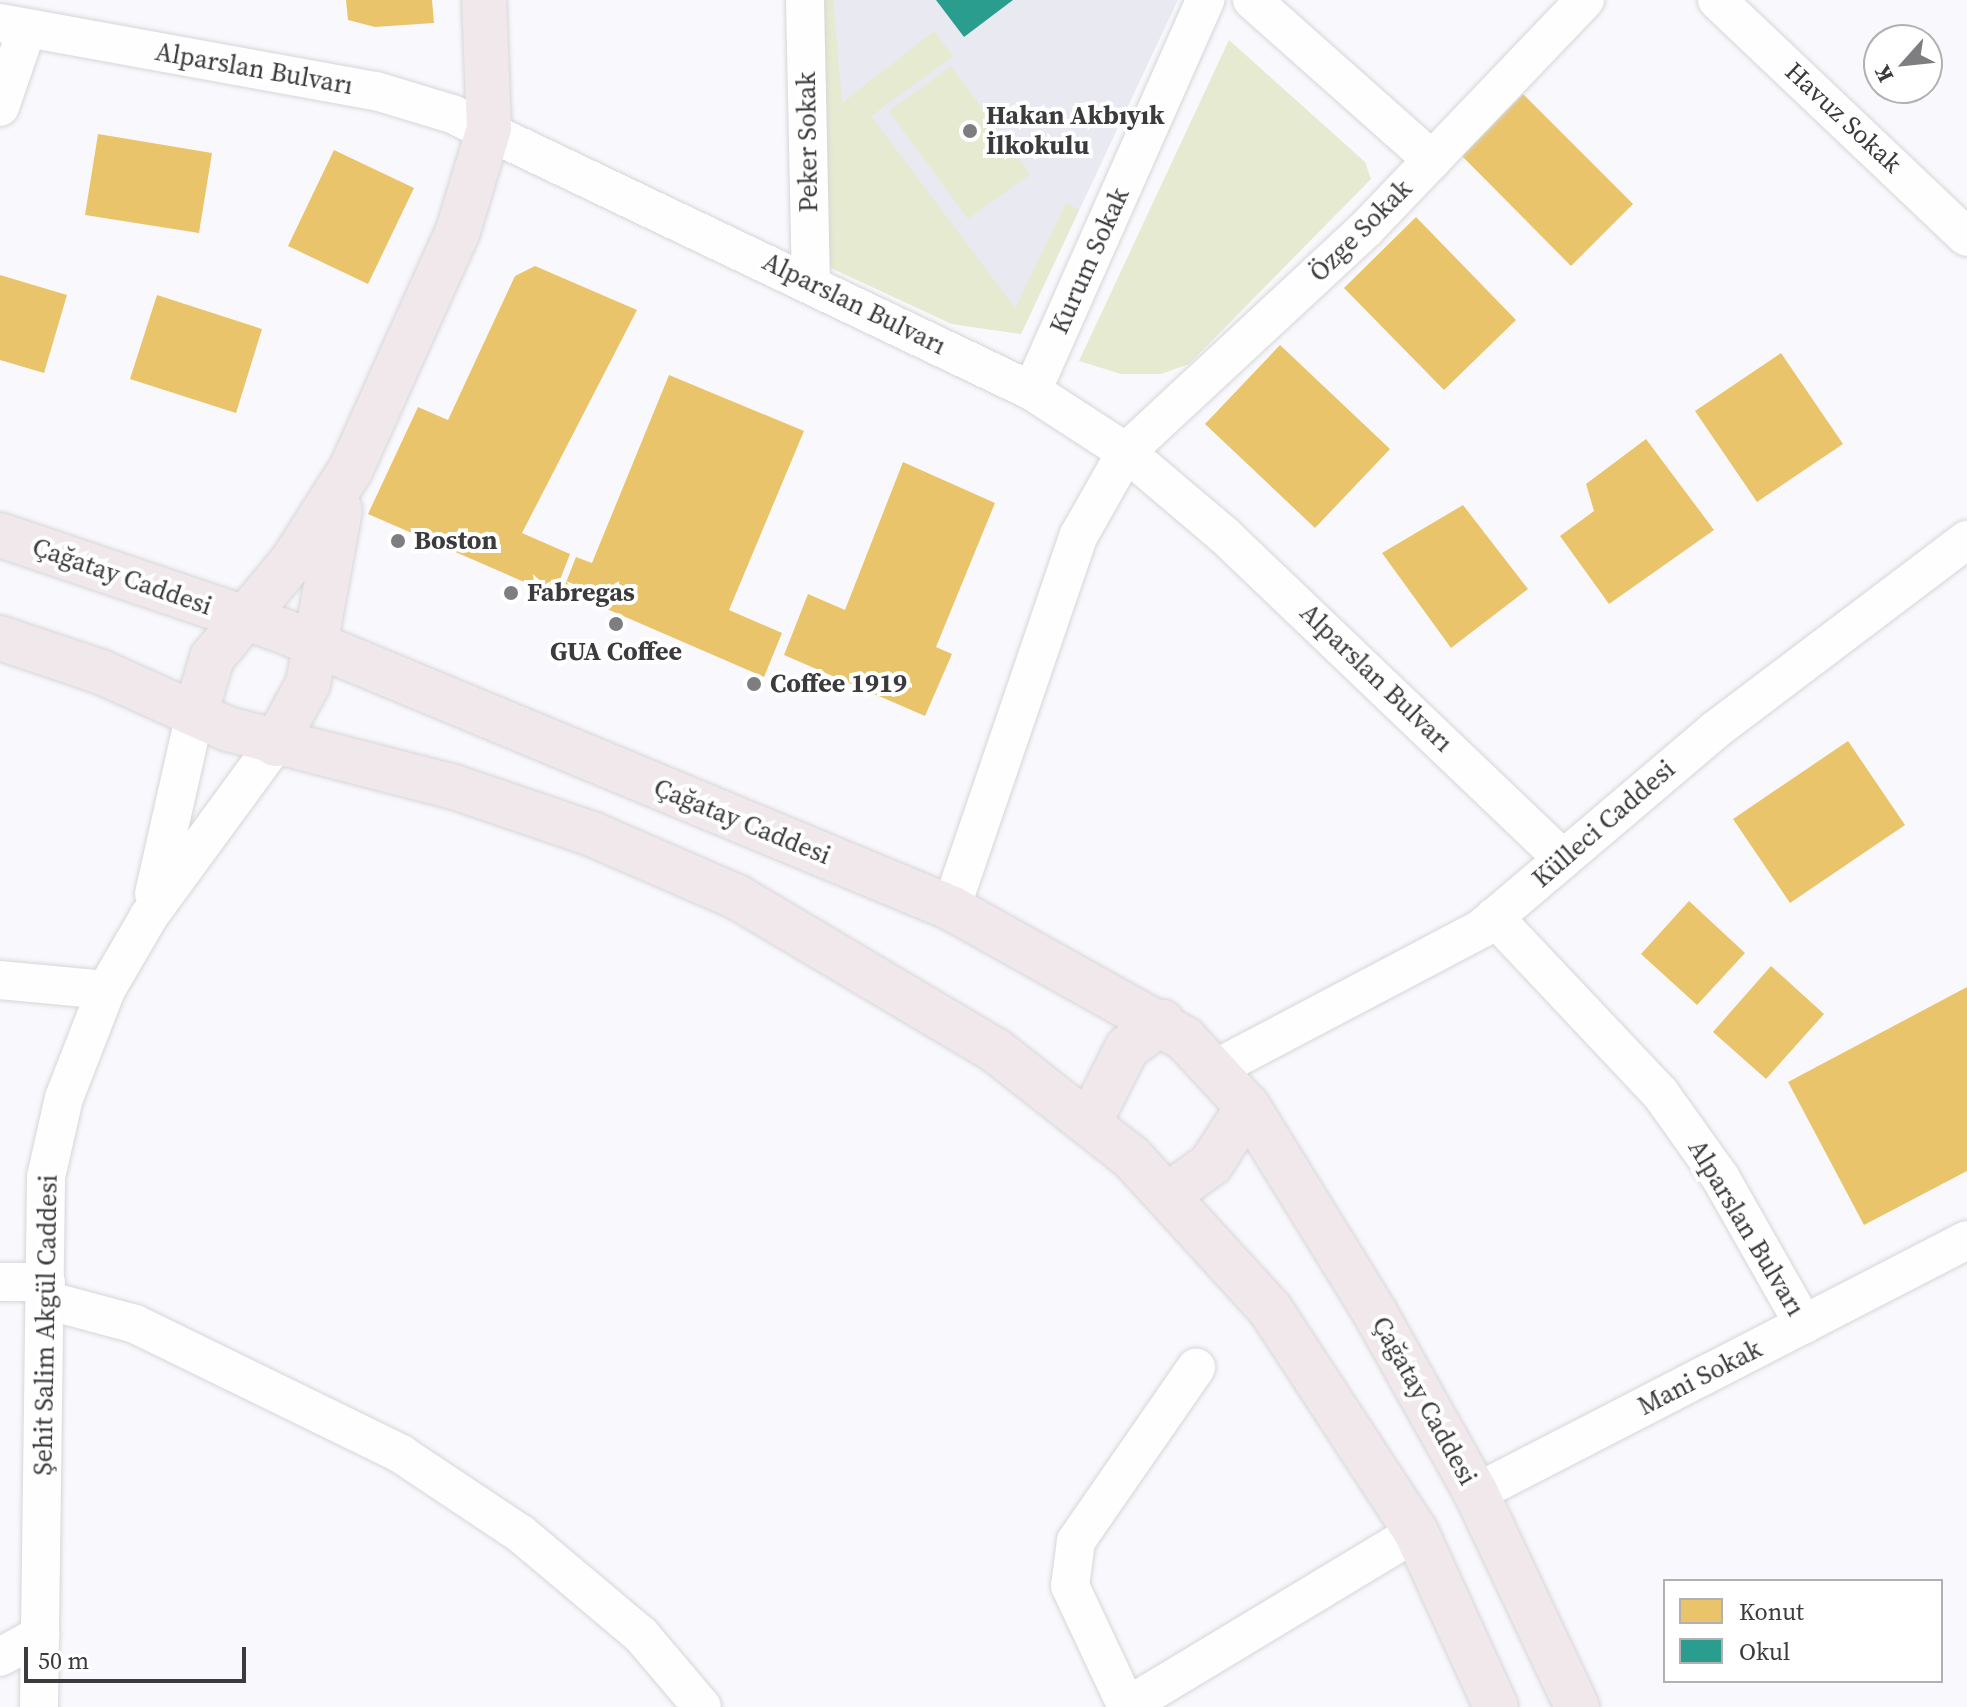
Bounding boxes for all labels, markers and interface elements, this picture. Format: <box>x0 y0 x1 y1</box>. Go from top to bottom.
north arrow <box>1863 24 1943 104</box>
street label: Alparslan Bulvarı <box>153 36 355 102</box>
street label: Havuz Sokak <box>1778 56 1908 180</box>
text: K <box>1867 60 1900 88</box>
street label: Peker Sokak <box>791 71 825 213</box>
place label: Hakan Akbıyık İlkokulu <box>986 100 1165 162</box>
marker: Hakan Akbıyık İlkokulu <box>961 122 979 140</box>
street label: Özge Sokak <box>1303 173 1419 289</box>
street label: Kurum Sokak <box>1044 183 1136 339</box>
street label: Alparslan Bulvarı <box>757 246 951 362</box>
place label: Boston <box>414 525 498 557</box>
street label: Çağatay Caddesi <box>28 532 216 622</box>
marker: Boston <box>389 532 407 550</box>
place label: Fabregas <box>527 577 635 609</box>
marker: Fabregas <box>502 584 520 602</box>
street label: Alparslan Bulvarı <box>1293 597 1459 759</box>
marker: GUA Coffee <box>607 615 625 633</box>
place label: GUA Coffee <box>550 636 682 668</box>
place label: Coffee 1919 <box>770 668 907 700</box>
marker: Coffee 1919 <box>745 675 763 693</box>
street label: Külleci Caddesi <box>1526 754 1682 894</box>
street label: Çağatay Caddesi <box>649 772 835 872</box>
street label: Alparslan Bulvarı <box>1681 1134 1811 1322</box>
street label: Şehit Salim Akgül Caddesi <box>28 1174 64 1476</box>
street label: Çağatay Caddesi <box>1365 1311 1483 1491</box>
street label: Mani Sokak <box>1633 1334 1767 1422</box>
legend <box>1663 1579 1943 1683</box>
text: Konut <box>1739 1595 1804 1628</box>
scale bar <box>28 1631 250 1681</box>
text: Okul <box>1739 1635 1790 1668</box>
text: 50 m <box>38 1644 89 1677</box>

